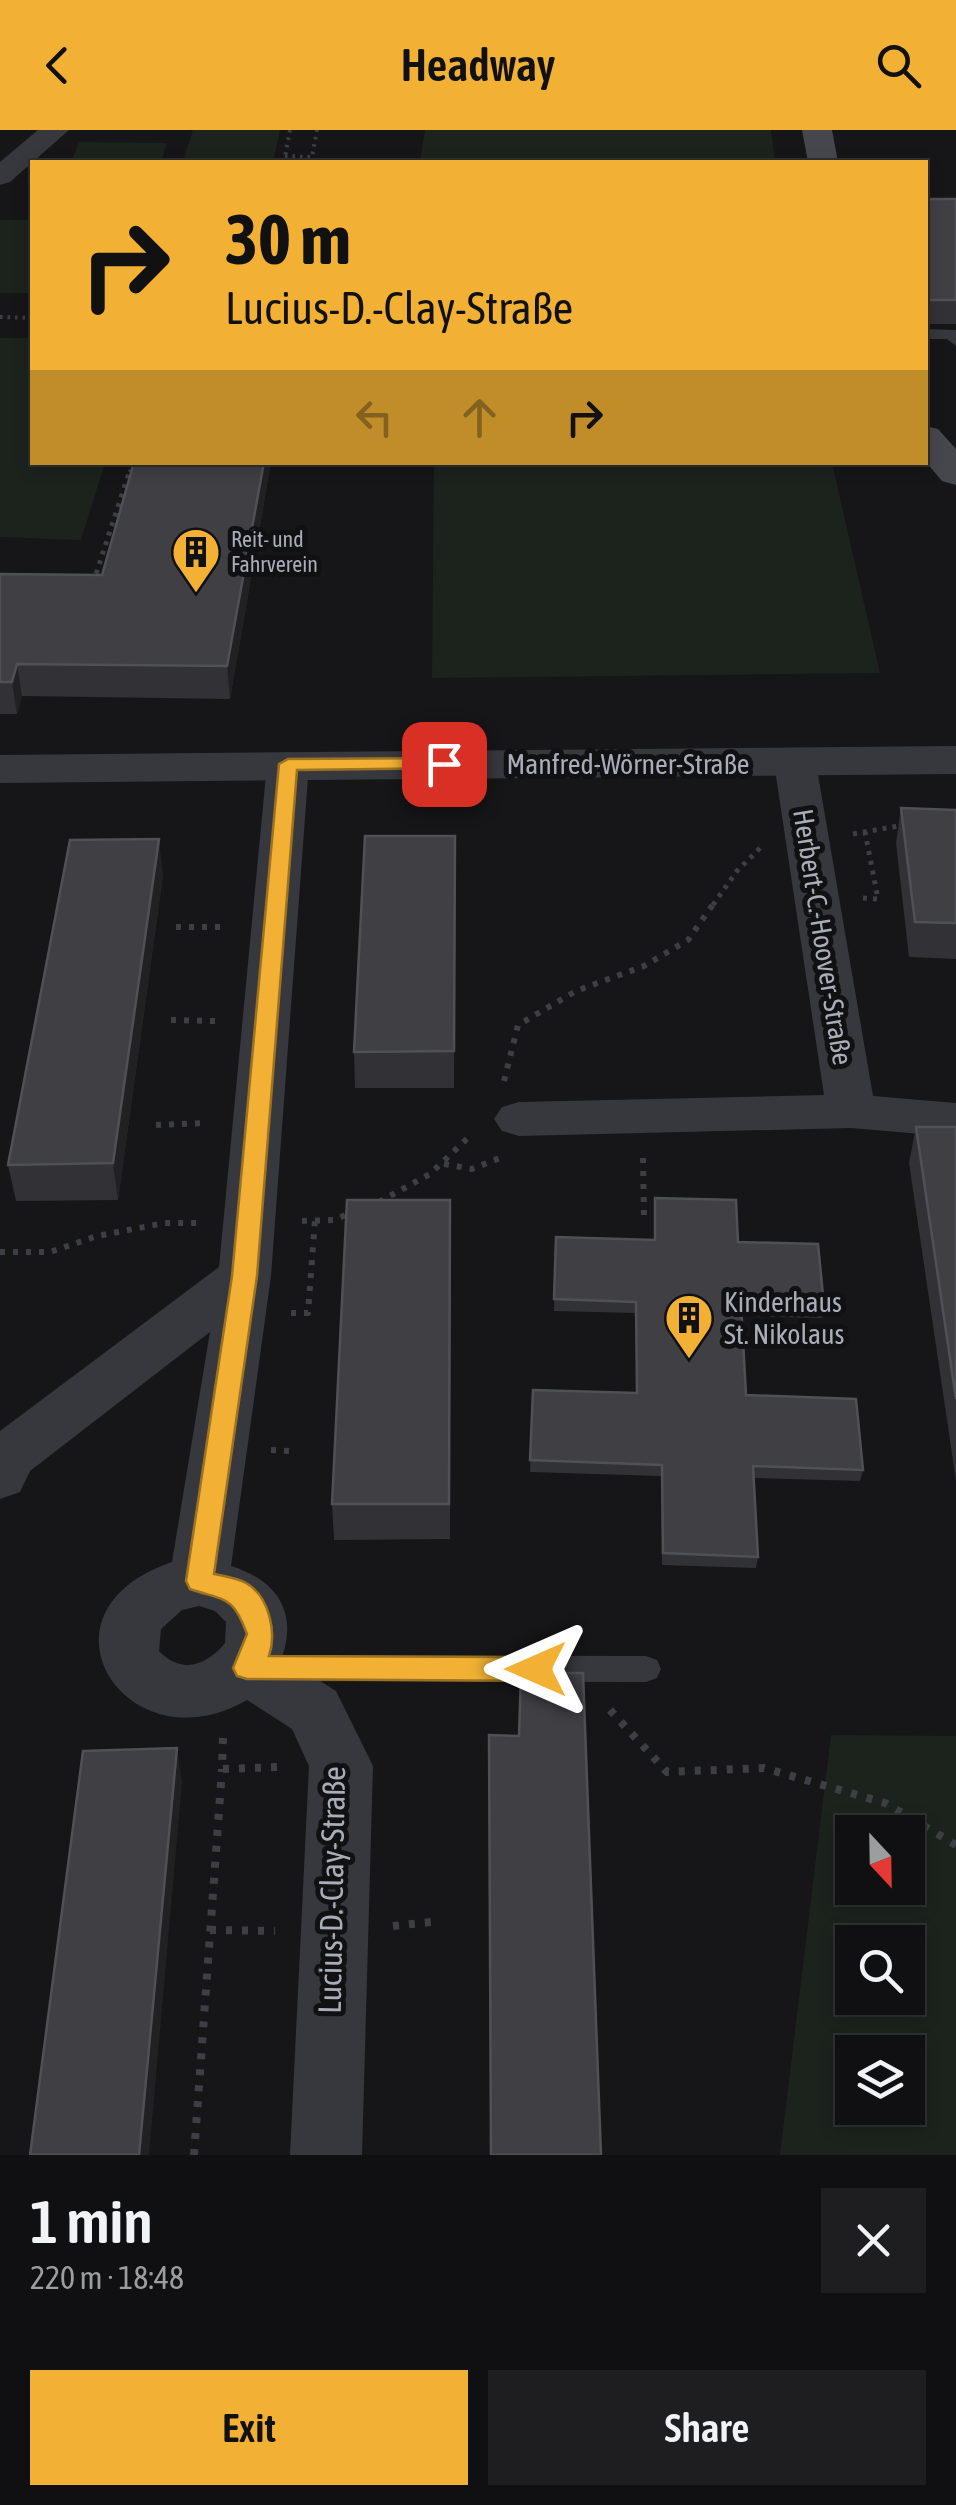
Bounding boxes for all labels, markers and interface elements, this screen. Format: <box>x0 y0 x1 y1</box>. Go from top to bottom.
icon: back <box>30 38 85 93</box>
icon: search <box>871 38 926 93</box>
text: Headway <box>401 39 555 91</box>
text: 30 m <box>225 199 351 279</box>
icon: right <box>60 200 190 330</box>
text: Lucius-D.-Clay-Straße <box>225 282 573 334</box>
icon: left <box>347 390 402 445</box>
icon: ahead <box>452 390 507 445</box>
icon: right <box>557 390 612 445</box>
building icon: Reit- und Fahrverein <box>170 526 222 594</box>
place label: Reit- und Fahrverein <box>231 526 318 577</box>
pin <box>402 722 487 807</box>
icon: arrive <box>417 737 472 792</box>
street label: Manfred-Wörner-Straße <box>506 748 750 780</box>
street label: Herbert-C.-Hoover-Straße <box>787 807 859 1067</box>
place label: Kinderhaus St. Nikolaus <box>724 1286 844 1350</box>
building icon: Kinderhaus St. Nikolaus <box>663 1292 715 1360</box>
position arrow <box>484 1617 588 1721</box>
street label: Lucius-D.-Clay-Straße <box>311 1766 352 2014</box>
north arrow <box>835 1815 925 1905</box>
map controls <box>835 1815 925 2125</box>
button: search <box>835 1925 925 2015</box>
button: layers <box>835 2035 925 2125</box>
text: 1 min <box>30 2187 153 2256</box>
button: close <box>821 2188 926 2293</box>
text: 220 m · 18:48 <box>30 2259 184 2296</box>
button: Exit <box>30 2370 468 2485</box>
button: Share <box>488 2370 926 2485</box>

